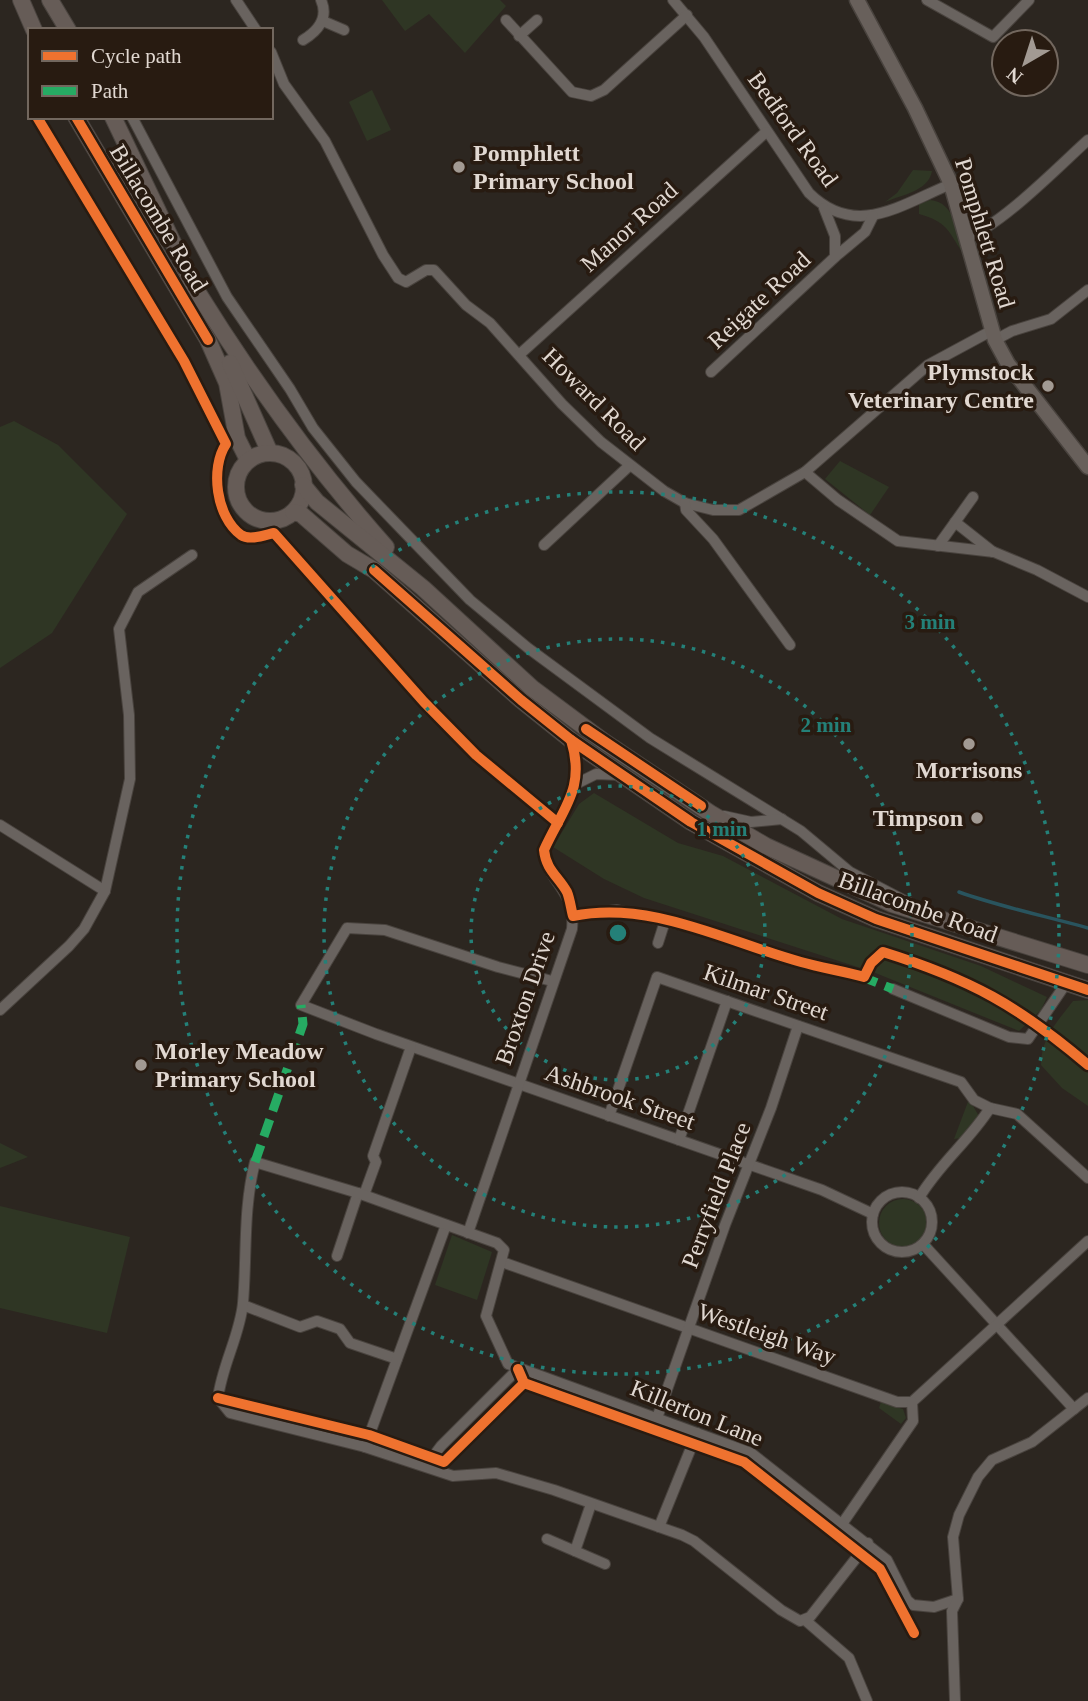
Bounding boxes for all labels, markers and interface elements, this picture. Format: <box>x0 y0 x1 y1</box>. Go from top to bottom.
legend <box>28 28 273 119</box>
north arrow <box>990 28 1060 98</box>
text: Cycle path <box>91 44 182 68</box>
text: N <box>1002 63 1027 88</box>
street label: Bedford Road <box>743 67 843 191</box>
text: Path <box>91 79 129 103</box>
street label: Billacombe Road <box>105 140 213 296</box>
place label: Pomphlett Primary School <box>473 140 634 194</box>
street label: Pomphlett Road <box>950 155 1020 311</box>
marker: Pomphlett Primary School <box>451 159 467 175</box>
street label: Manor Road <box>575 177 683 277</box>
street label: Reigate Road <box>703 246 815 354</box>
street label: Howard Road <box>537 342 651 456</box>
place label: Plymstock Veterinary Centre <box>848 359 1035 413</box>
marker: Plymstock Veterinary Centre <box>1040 378 1056 394</box>
text: 3 min <box>905 610 956 634</box>
text: 2 min <box>801 713 852 737</box>
marker: Morrisons <box>961 736 977 752</box>
place label: Morrisons <box>916 757 1022 783</box>
place label: Timpson <box>873 805 963 831</box>
marker: Timpson <box>969 810 985 826</box>
text: 1 min <box>697 817 748 841</box>
street label: Billacombe Road <box>835 866 1001 948</box>
centre of rings <box>606 921 630 945</box>
street label: Broxton Drive <box>490 928 560 1068</box>
street label: Kilmar Street <box>700 959 832 1026</box>
place label: Morley Meadow Primary School <box>155 1038 324 1092</box>
marker: Morley Meadow Primary School <box>133 1057 149 1073</box>
street label: Ashbrook Street <box>542 1059 699 1135</box>
street label: Perryfield Place <box>676 1118 756 1272</box>
street label: Westleigh Way <box>695 1298 839 1370</box>
street label: Killerton Lane <box>627 1375 767 1451</box>

